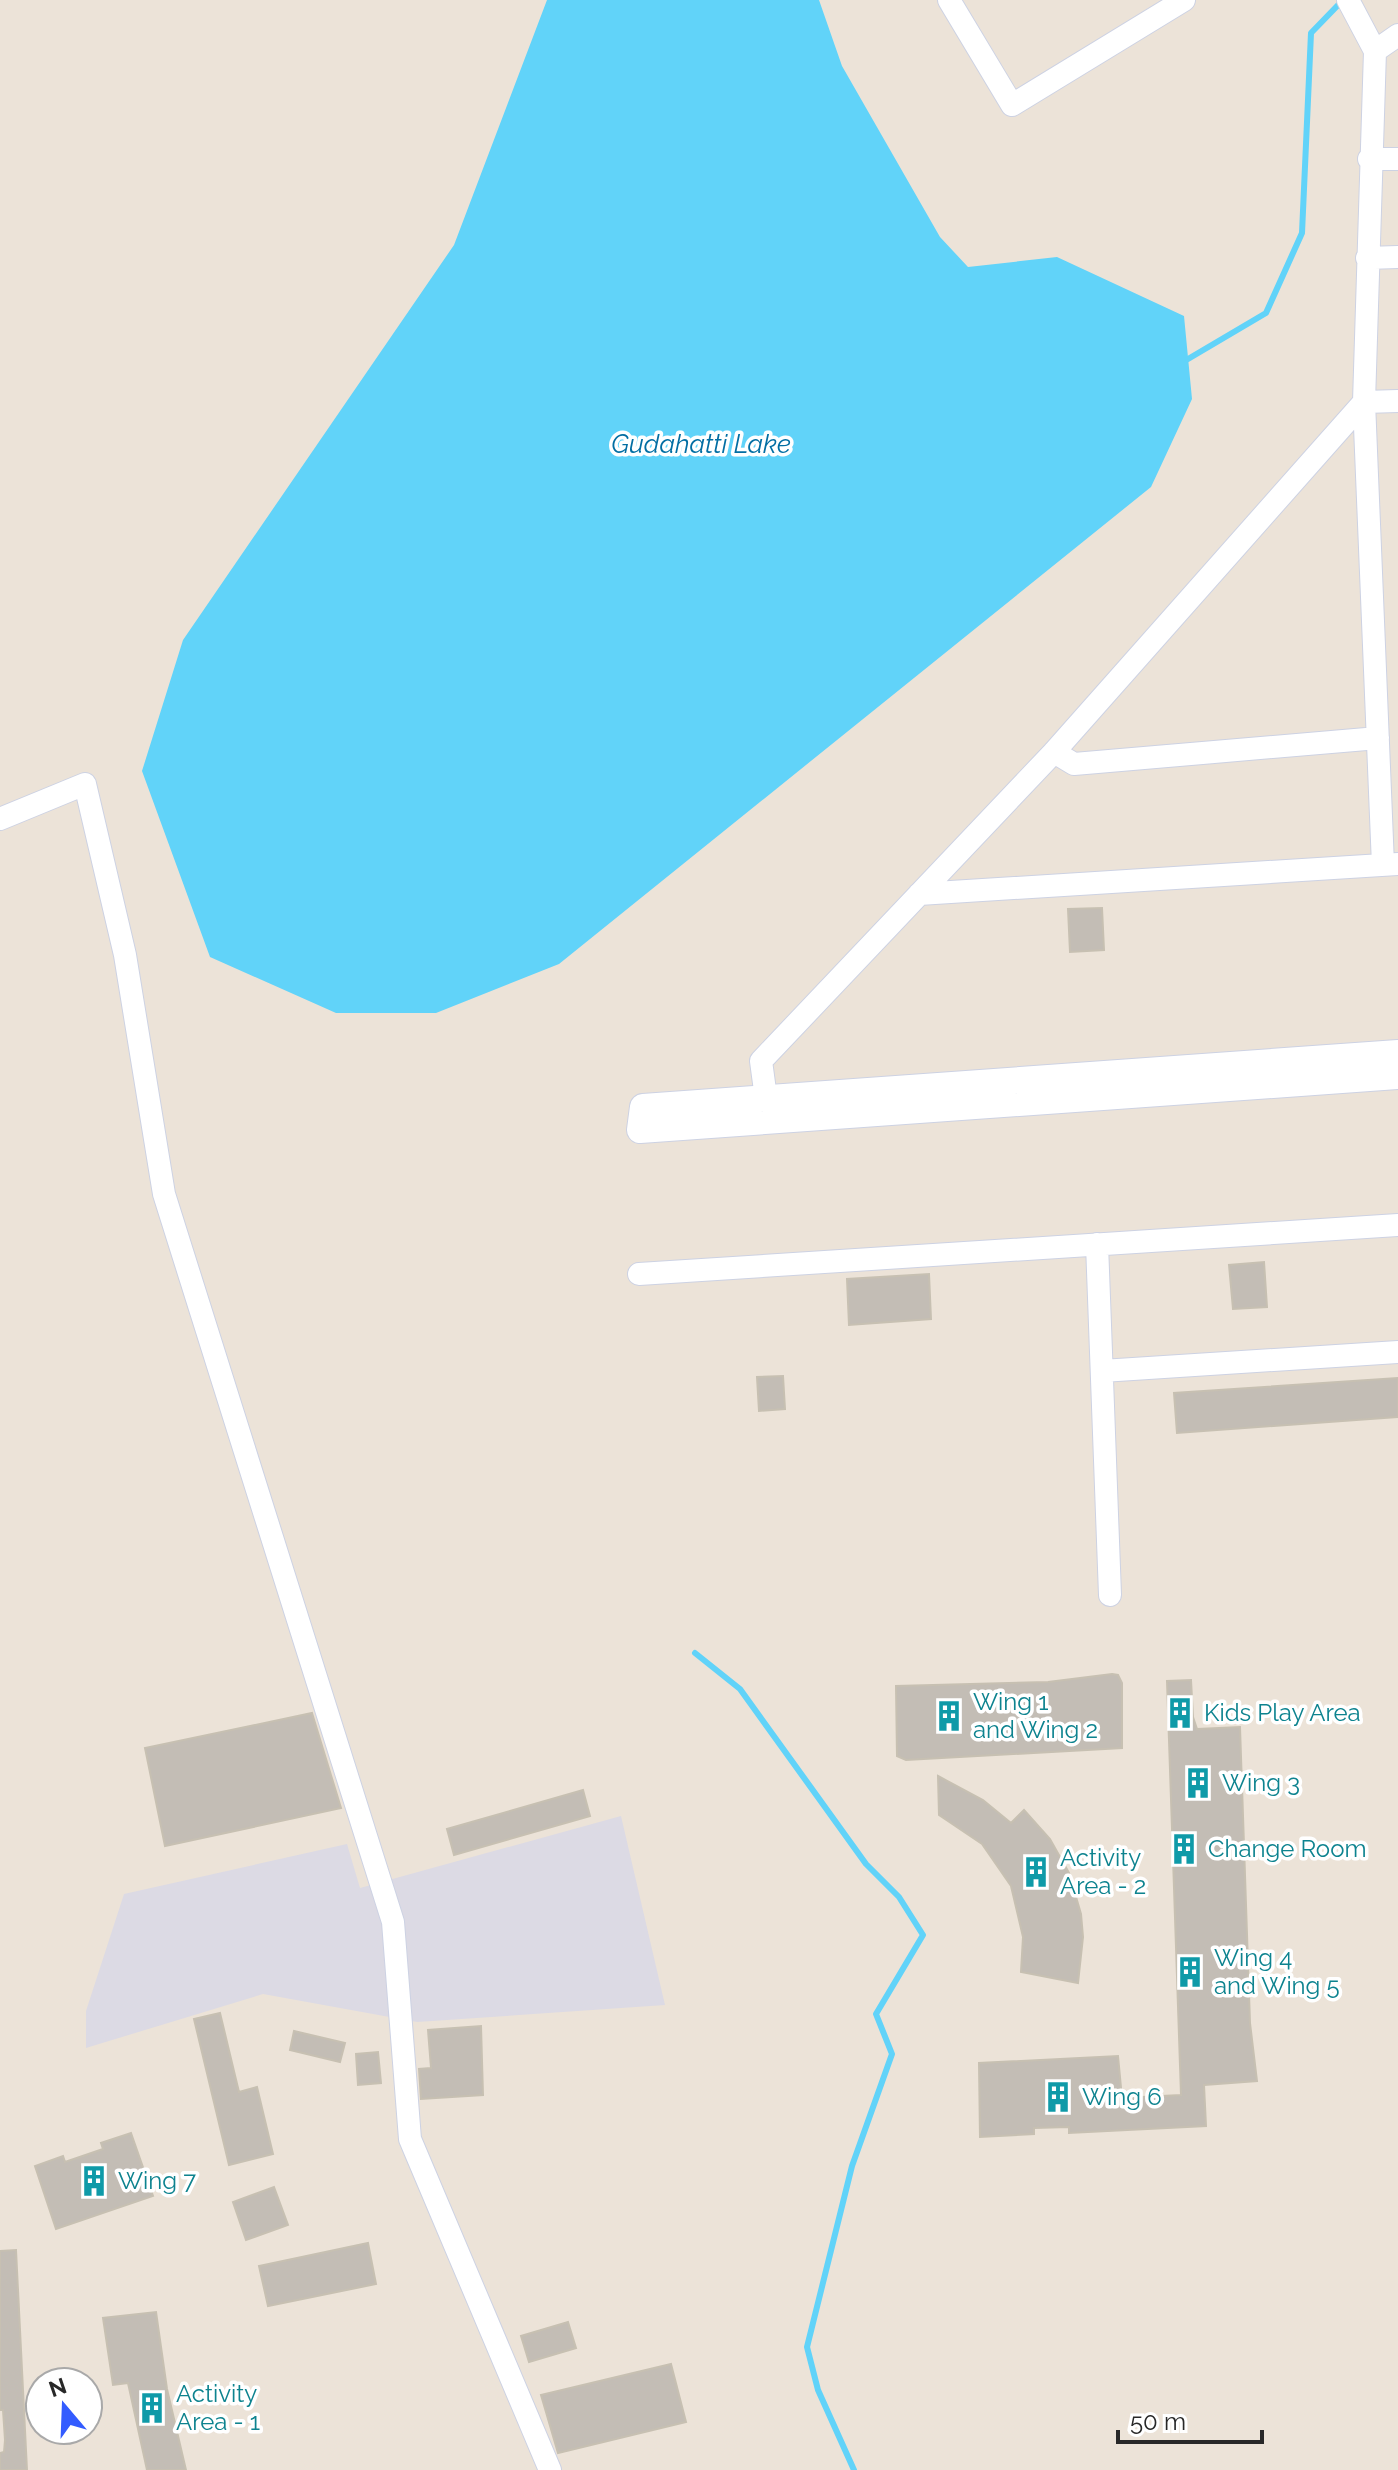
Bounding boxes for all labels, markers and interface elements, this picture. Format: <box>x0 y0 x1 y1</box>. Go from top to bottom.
water label: Gudahatti Lake <box>611 429 791 459</box>
place label: Wing 1 and Wing 2 <box>973 1687 1098 1744</box>
building icon: Kids Play Area <box>1163 1696 1197 1730</box>
place label: Kids Play Area <box>1204 1698 1361 1727</box>
building icon: Wing 1 and Wing 2 <box>932 1699 966 1733</box>
building icon: Wing 3 <box>1181 1766 1215 1800</box>
place label: Wing 3 <box>1222 1768 1300 1797</box>
building icon: Change Room <box>1167 1832 1201 1866</box>
place label: Change Room <box>1208 1834 1366 1863</box>
place label: Activity Area - 2 <box>1060 1843 1146 1900</box>
building icon: Activity Area - 2 <box>1019 1855 1053 1889</box>
place label: Wing 4 and Wing 5 <box>1214 1943 1340 2000</box>
building icon: Wing 4 and Wing 5 <box>1173 1955 1207 1989</box>
building icon: Wing 6 <box>1041 2080 1075 2114</box>
place label: Wing 6 <box>1082 2082 1162 2111</box>
building icon: Wing 7 <box>77 2164 111 2198</box>
place label: Wing 7 <box>118 2166 196 2195</box>
north arrow <box>24 2366 104 2446</box>
text: N <box>45 2372 70 2402</box>
place label: Activity Area - 1 <box>176 2379 260 2436</box>
building icon: Activity Area - 1 <box>135 2391 169 2425</box>
scale bar <box>1118 2394 1262 2444</box>
text: 50 m <box>1130 2407 1186 2436</box>

